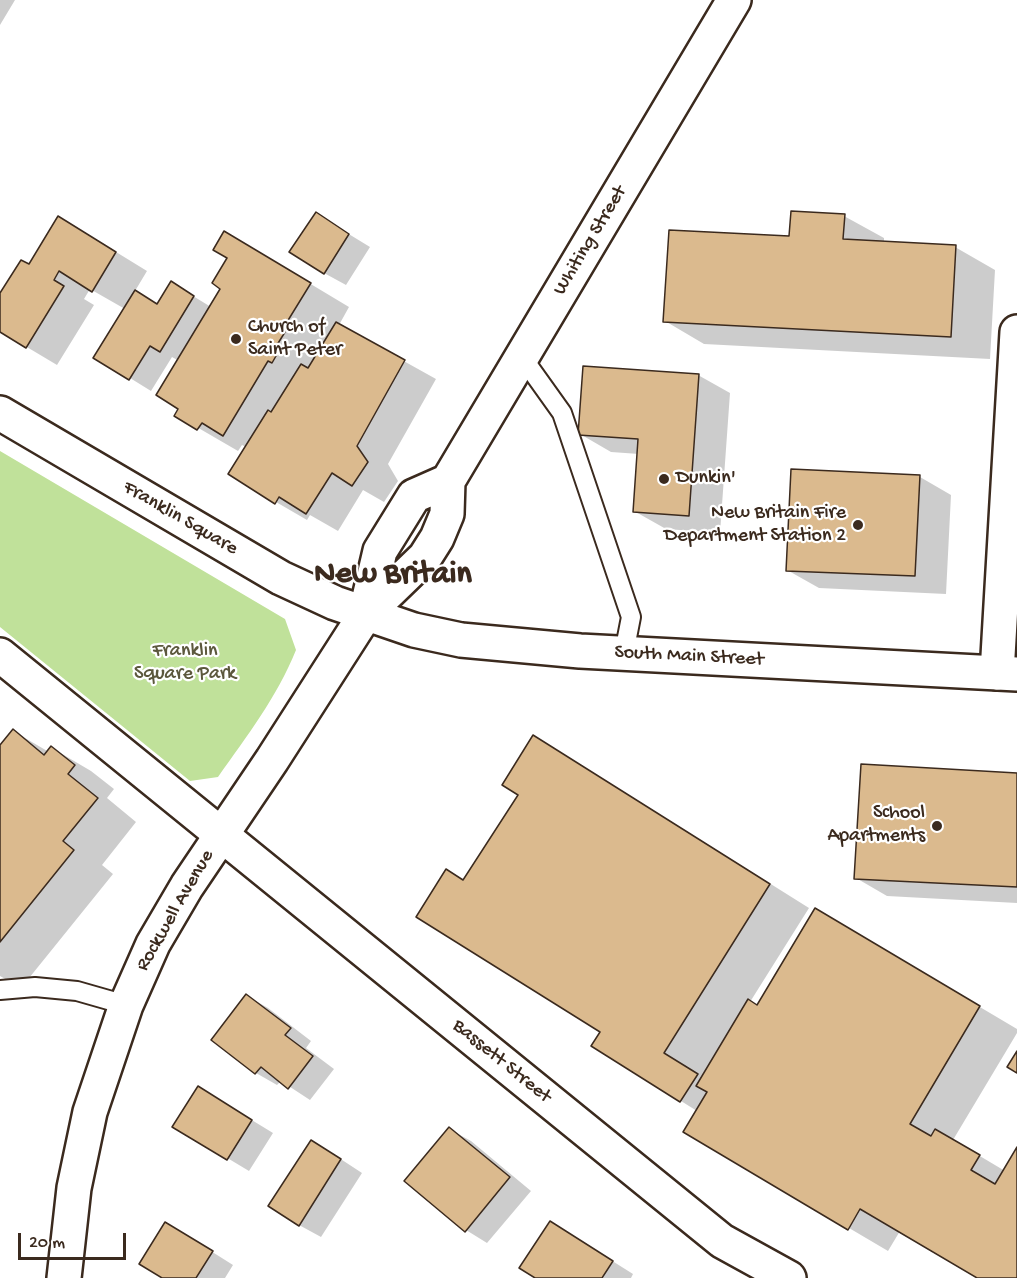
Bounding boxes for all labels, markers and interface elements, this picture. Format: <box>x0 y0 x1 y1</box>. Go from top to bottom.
street label: Whiting Street <box>549 182 633 300</box>
place label: Church of Saint Peter <box>248 316 342 363</box>
marker: Church of Saint Peter <box>229 332 243 346</box>
place label: Dunkin' <box>676 467 736 491</box>
marker: Dunkin' <box>657 472 671 486</box>
street label: Franklin Square <box>118 476 242 562</box>
place label: New Britain Fire Department Station 2 <box>664 502 846 549</box>
marker: New Britain Fire Department Station 2 <box>851 518 865 532</box>
district label: New Britain <box>314 557 472 595</box>
park label: Franklin Square Park <box>134 640 236 687</box>
street label: South Main Street <box>614 641 764 673</box>
place label: School Apartments <box>827 802 925 849</box>
marker: School Apartments <box>930 819 944 833</box>
street label: Rockwell Avenue <box>132 846 220 976</box>
street label: Bassett Street <box>447 1015 555 1109</box>
scale bar <box>21 1221 129 1259</box>
text: 20 m <box>29 1233 65 1254</box>

